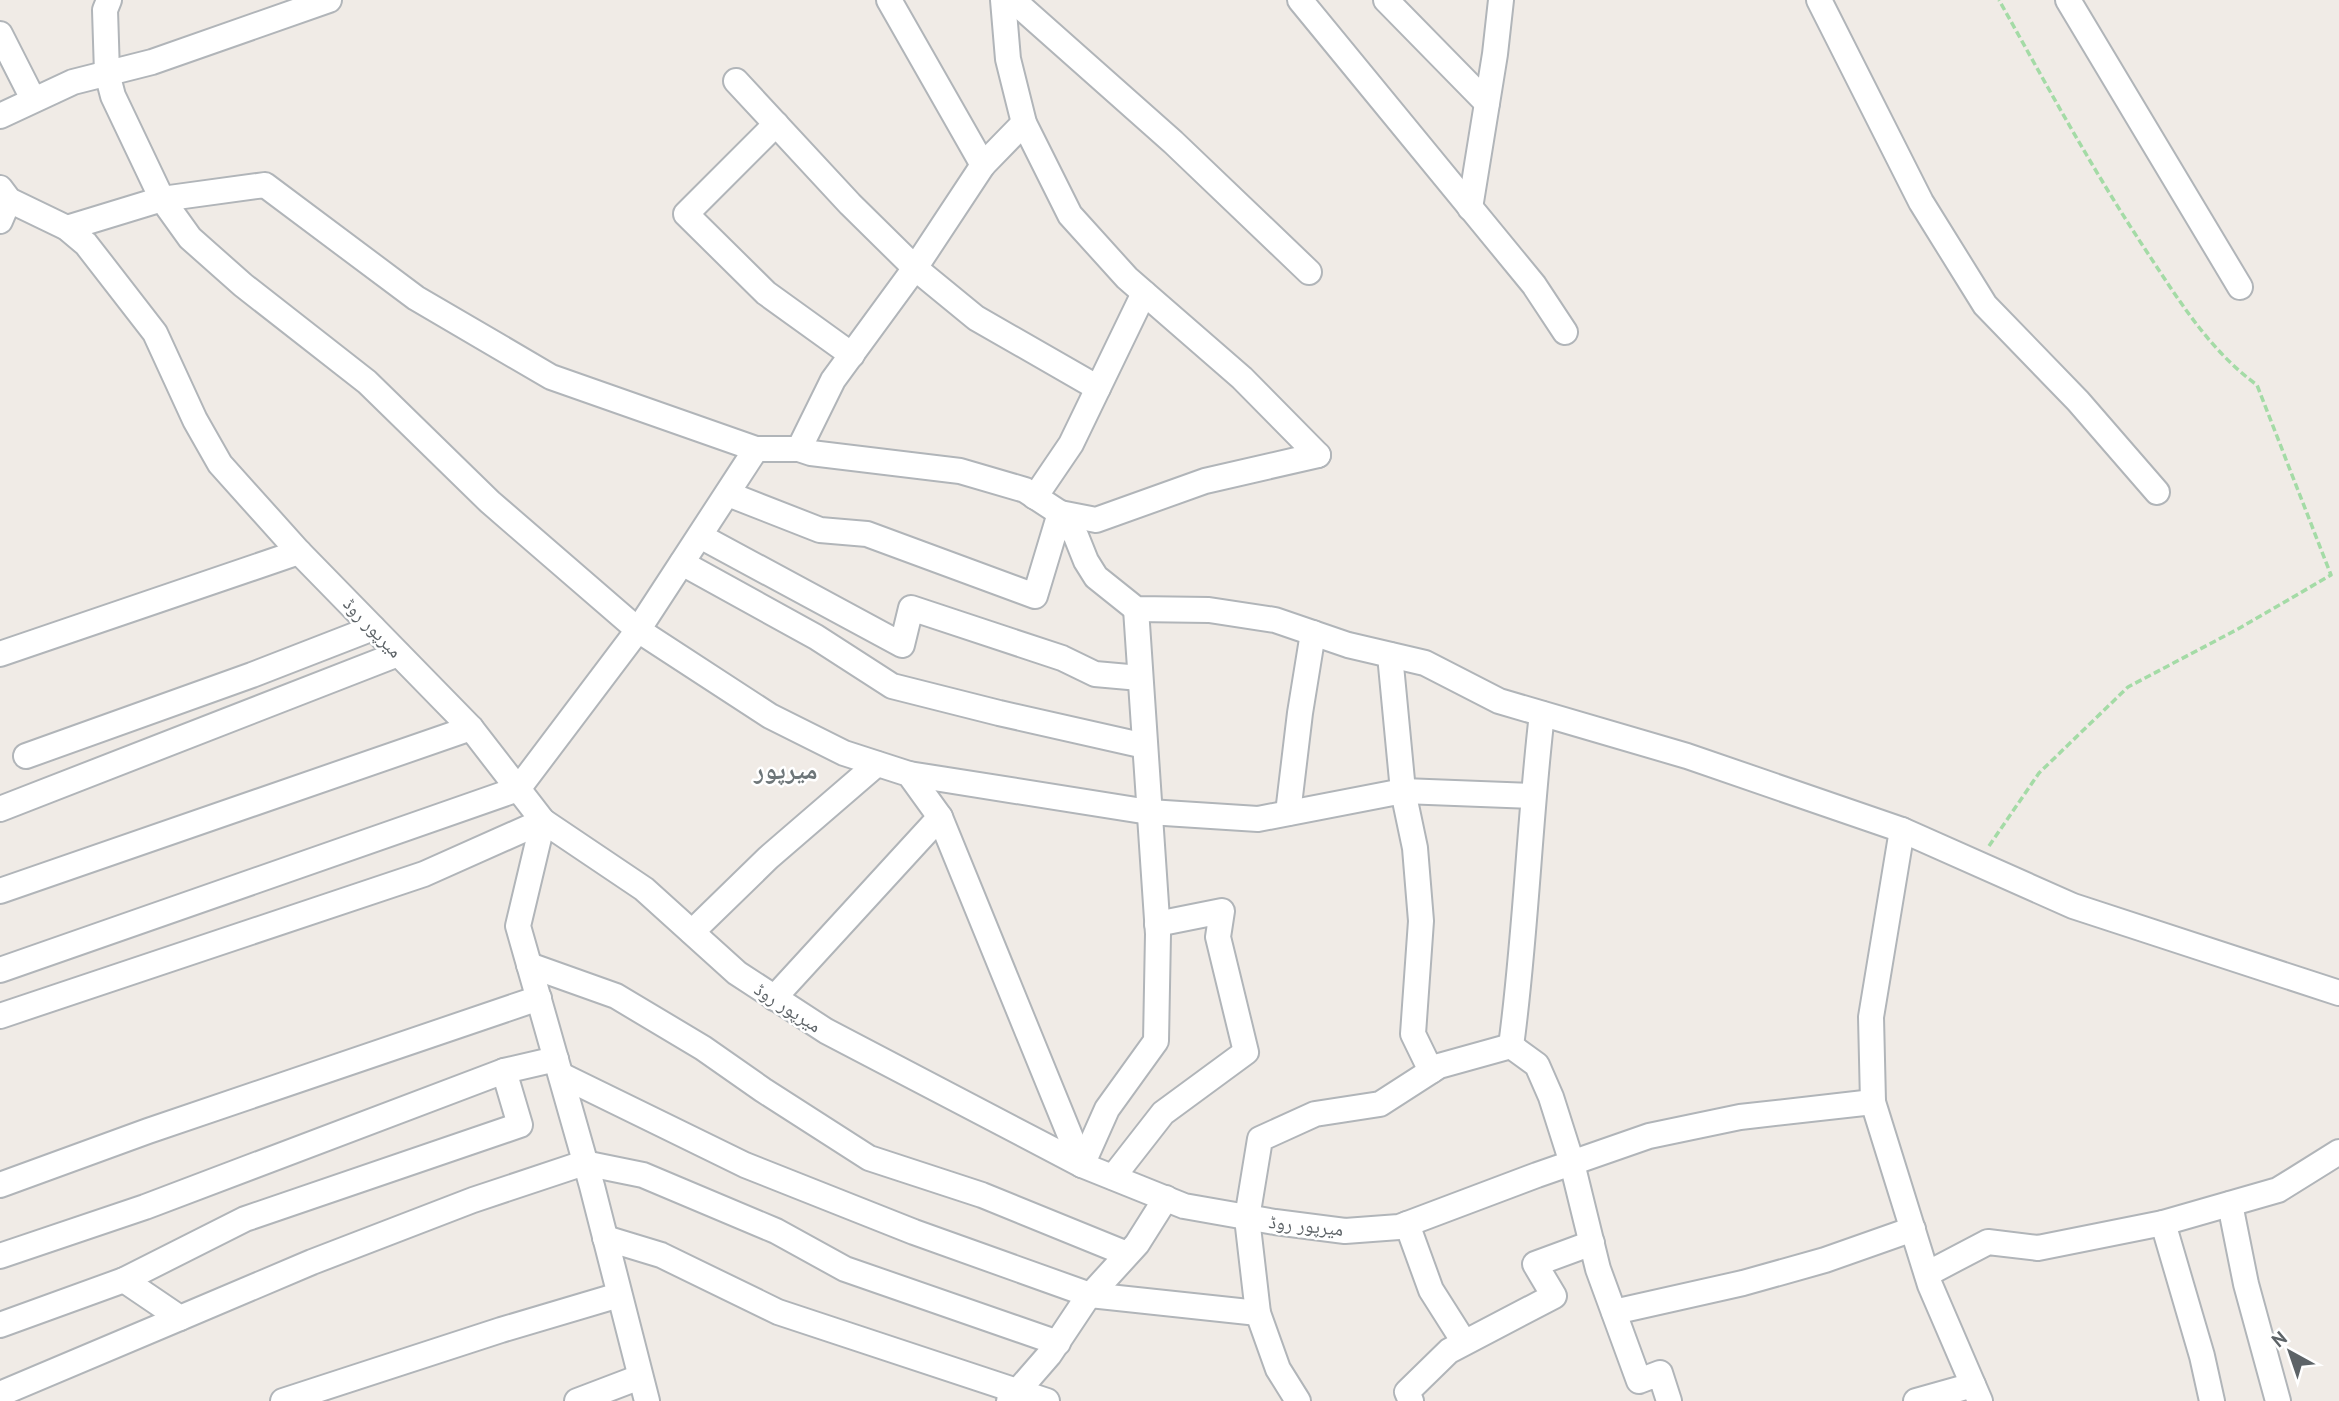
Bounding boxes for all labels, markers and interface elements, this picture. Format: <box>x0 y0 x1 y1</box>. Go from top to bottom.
street label: میرپور روڈ <box>338 592 408 662</box>
district label: میرپور <box>753 753 818 786</box>
street label: میرپور روڈ <box>750 976 826 1038</box>
street label: میرپور روڈ <box>1267 1209 1345 1241</box>
north arrow <box>2255 1317 2325 1387</box>
text: N <box>2267 1326 2292 1352</box>

